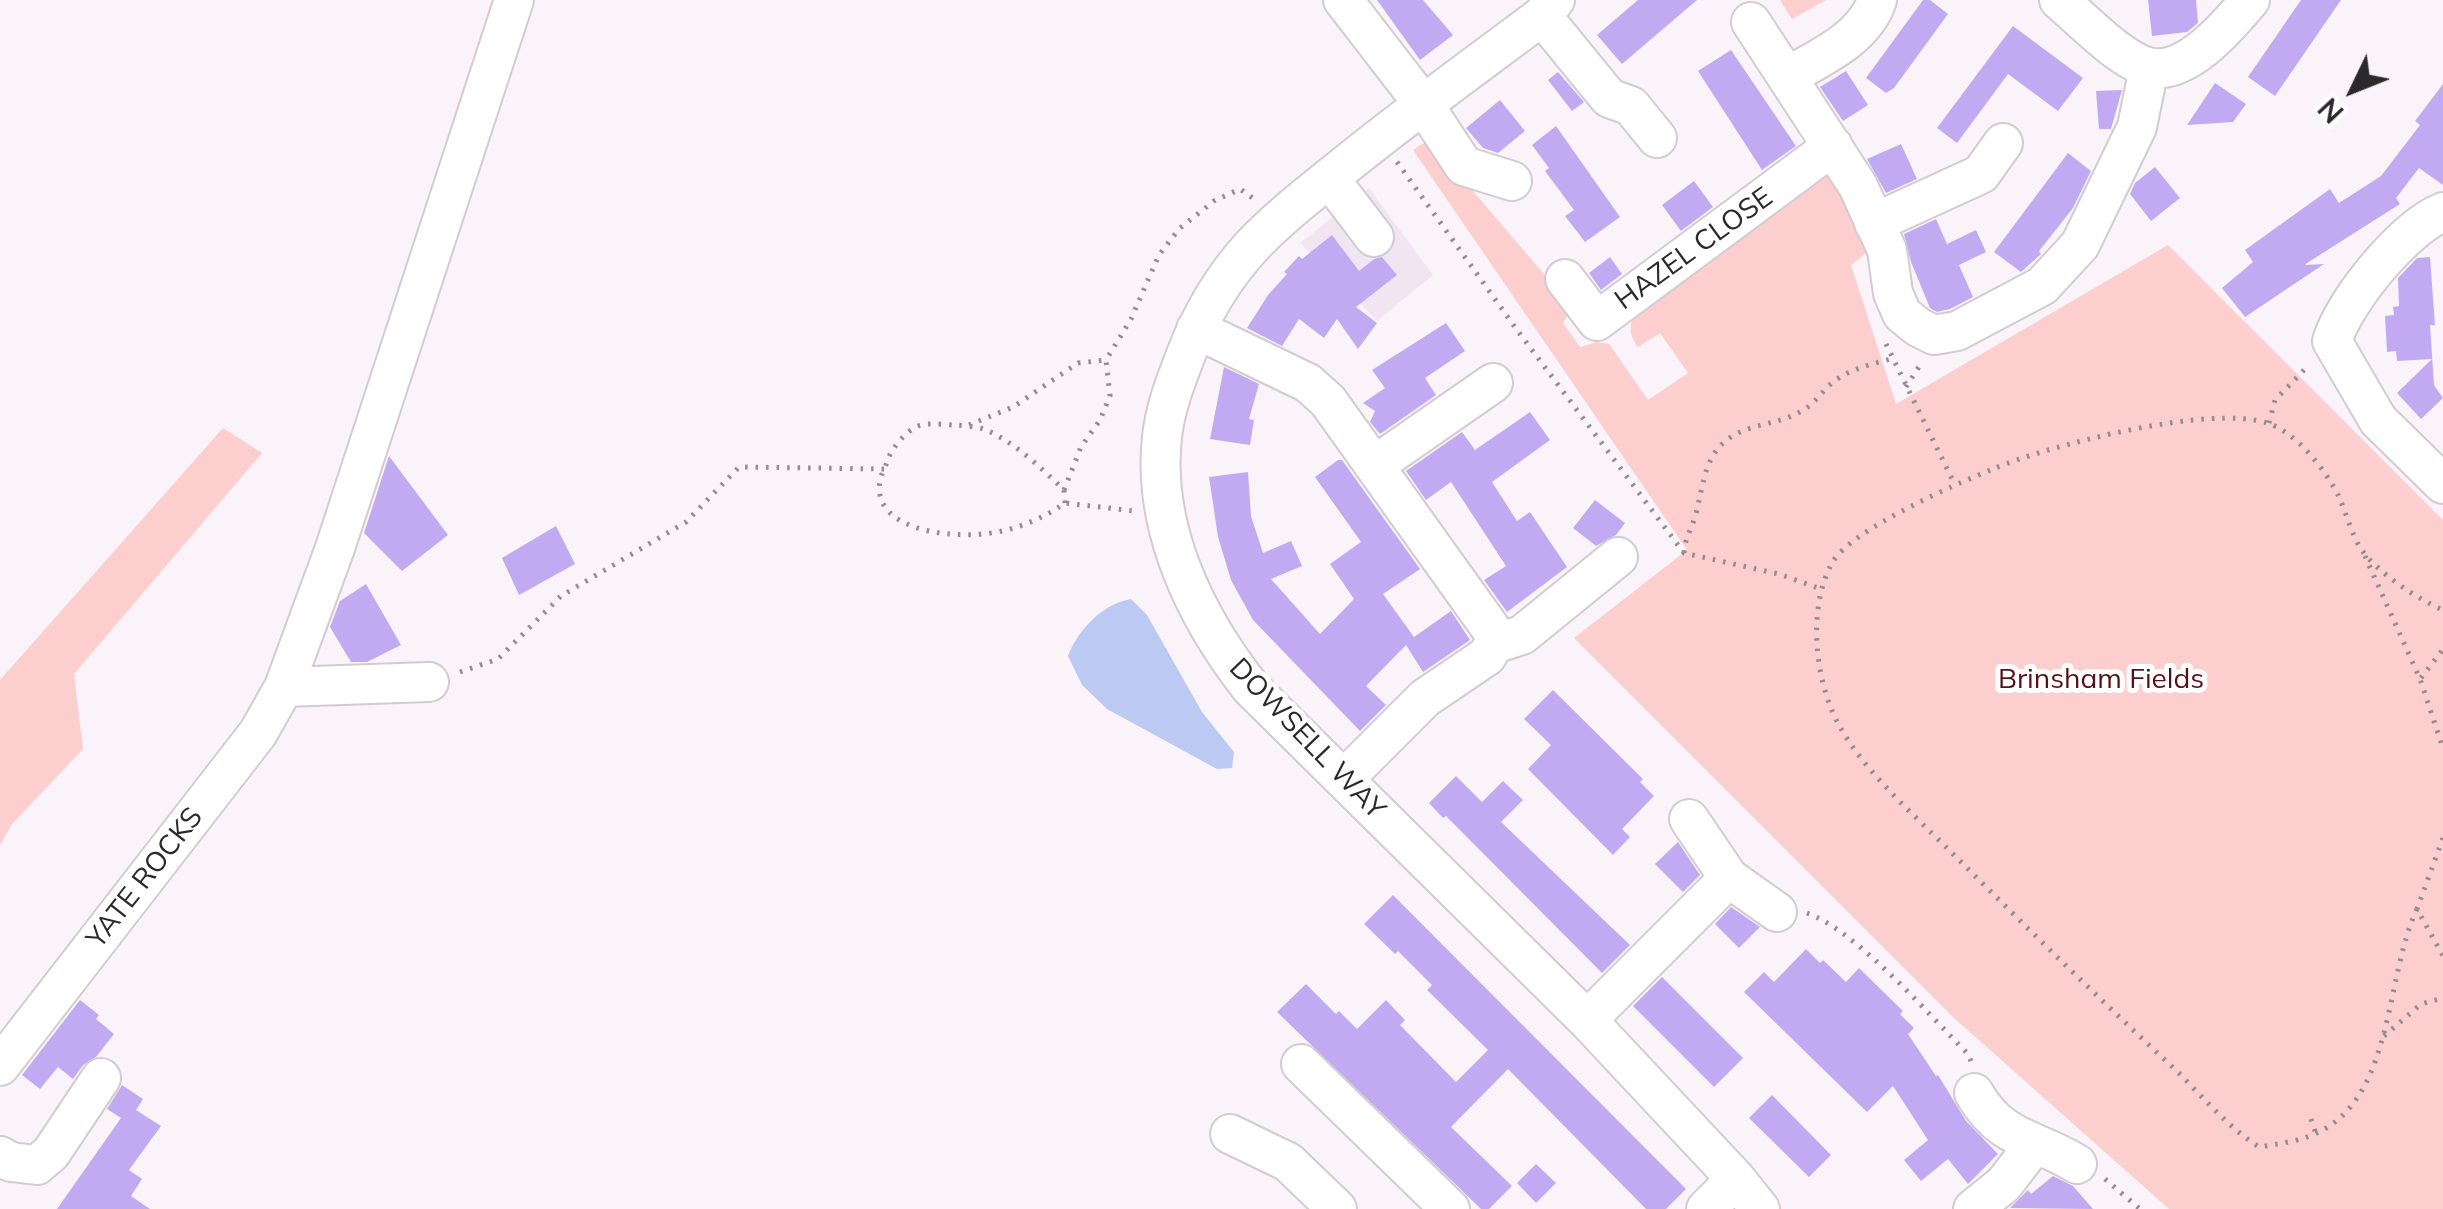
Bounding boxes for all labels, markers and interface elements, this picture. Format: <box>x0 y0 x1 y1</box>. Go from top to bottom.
north arrow <box>2303 40 2403 140</box>
text: N <box>2311 91 2351 130</box>
street label: HAZEL CLOSE <box>1609 181 1779 317</box>
street label: DOWSELL WAY <box>1222 652 1392 826</box>
park label: Brinsham Fields <box>1998 663 2204 697</box>
street label: YATE ROCKS <box>80 801 210 955</box>

